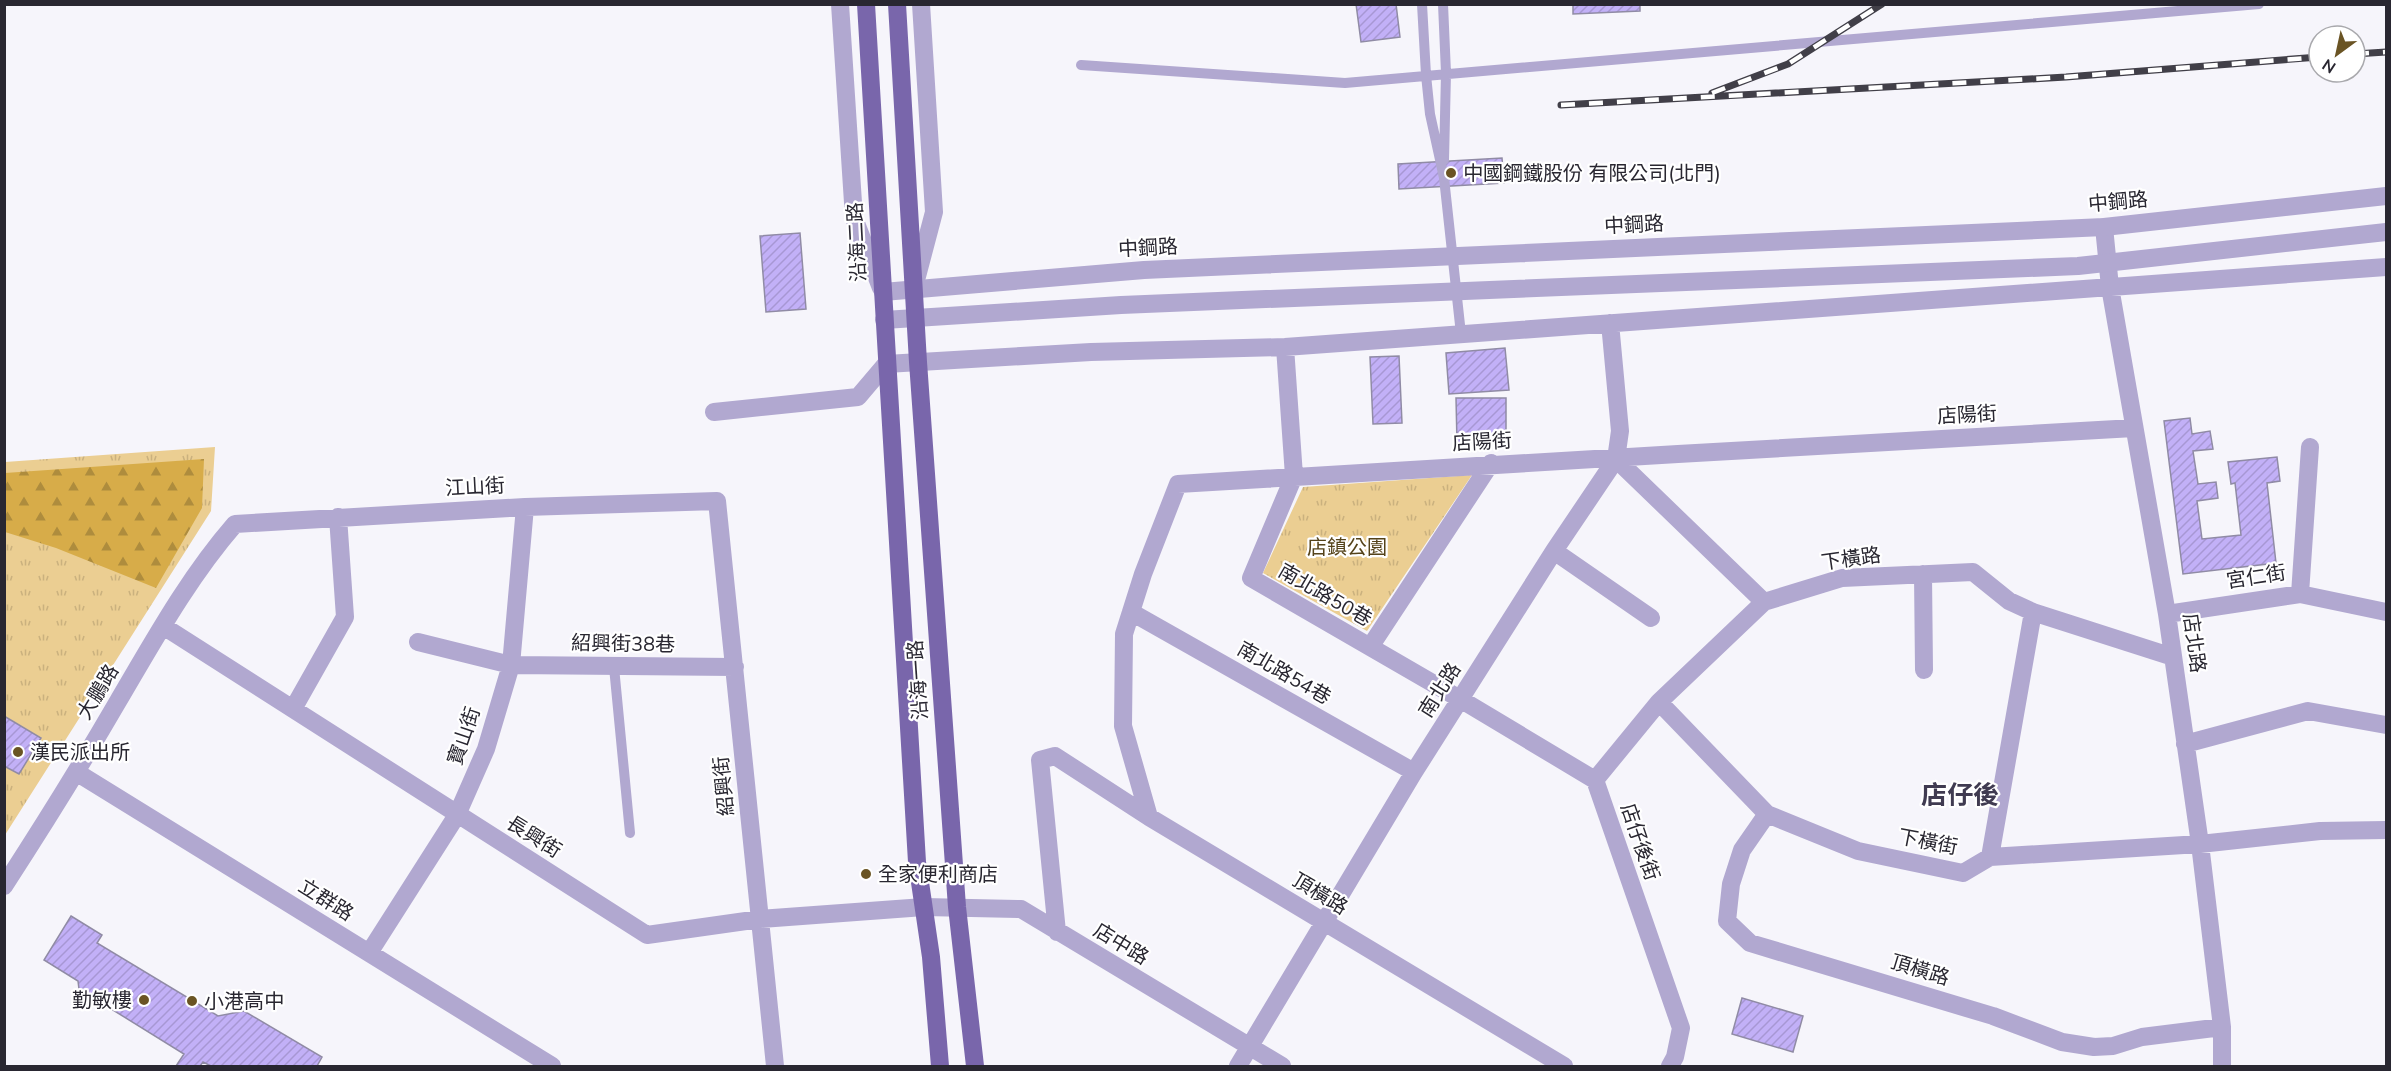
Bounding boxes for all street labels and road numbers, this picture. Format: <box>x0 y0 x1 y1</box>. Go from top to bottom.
street label: 中鋼路 <box>2087 186 2149 218</box>
street label: 沿海二路 <box>841 201 873 283</box>
street label: 中鋼路 <box>1603 210 1665 240</box>
street label: 中鋼路 <box>1117 233 1179 263</box>
street label: 店陽街 <box>1936 400 1998 430</box>
street label: 店陽街 <box>1451 427 1513 457</box>
street label: 江山街 <box>444 472 506 502</box>
street label: 下橫路 <box>1819 541 1883 577</box>
street label: 南北路50巷 <box>1273 557 1377 633</box>
street label: 宮仁街 <box>2224 559 2288 595</box>
street label: 店北路 <box>2176 611 2212 675</box>
street label: 紹興街38巷 <box>571 630 675 658</box>
street label: 南北路54巷 <box>1232 635 1336 711</box>
street label: 沿海一路 <box>902 639 934 721</box>
street label: 南北路 <box>1413 657 1467 723</box>
street label: 大鵬路 <box>71 659 125 725</box>
street label: 寶山街 <box>441 703 487 769</box>
street label: 紹興街 <box>707 755 741 817</box>
street label: 店仔後街 <box>1614 800 1666 884</box>
street label: 長興街 <box>501 810 567 864</box>
street label: 下橫街 <box>1896 823 1960 861</box>
street label: 頂橫路 <box>1287 867 1353 921</box>
street label: 立群路 <box>293 873 359 927</box>
street label: 店中路 <box>1088 917 1154 971</box>
street label: 頂橫路 <box>1887 948 1953 992</box>

